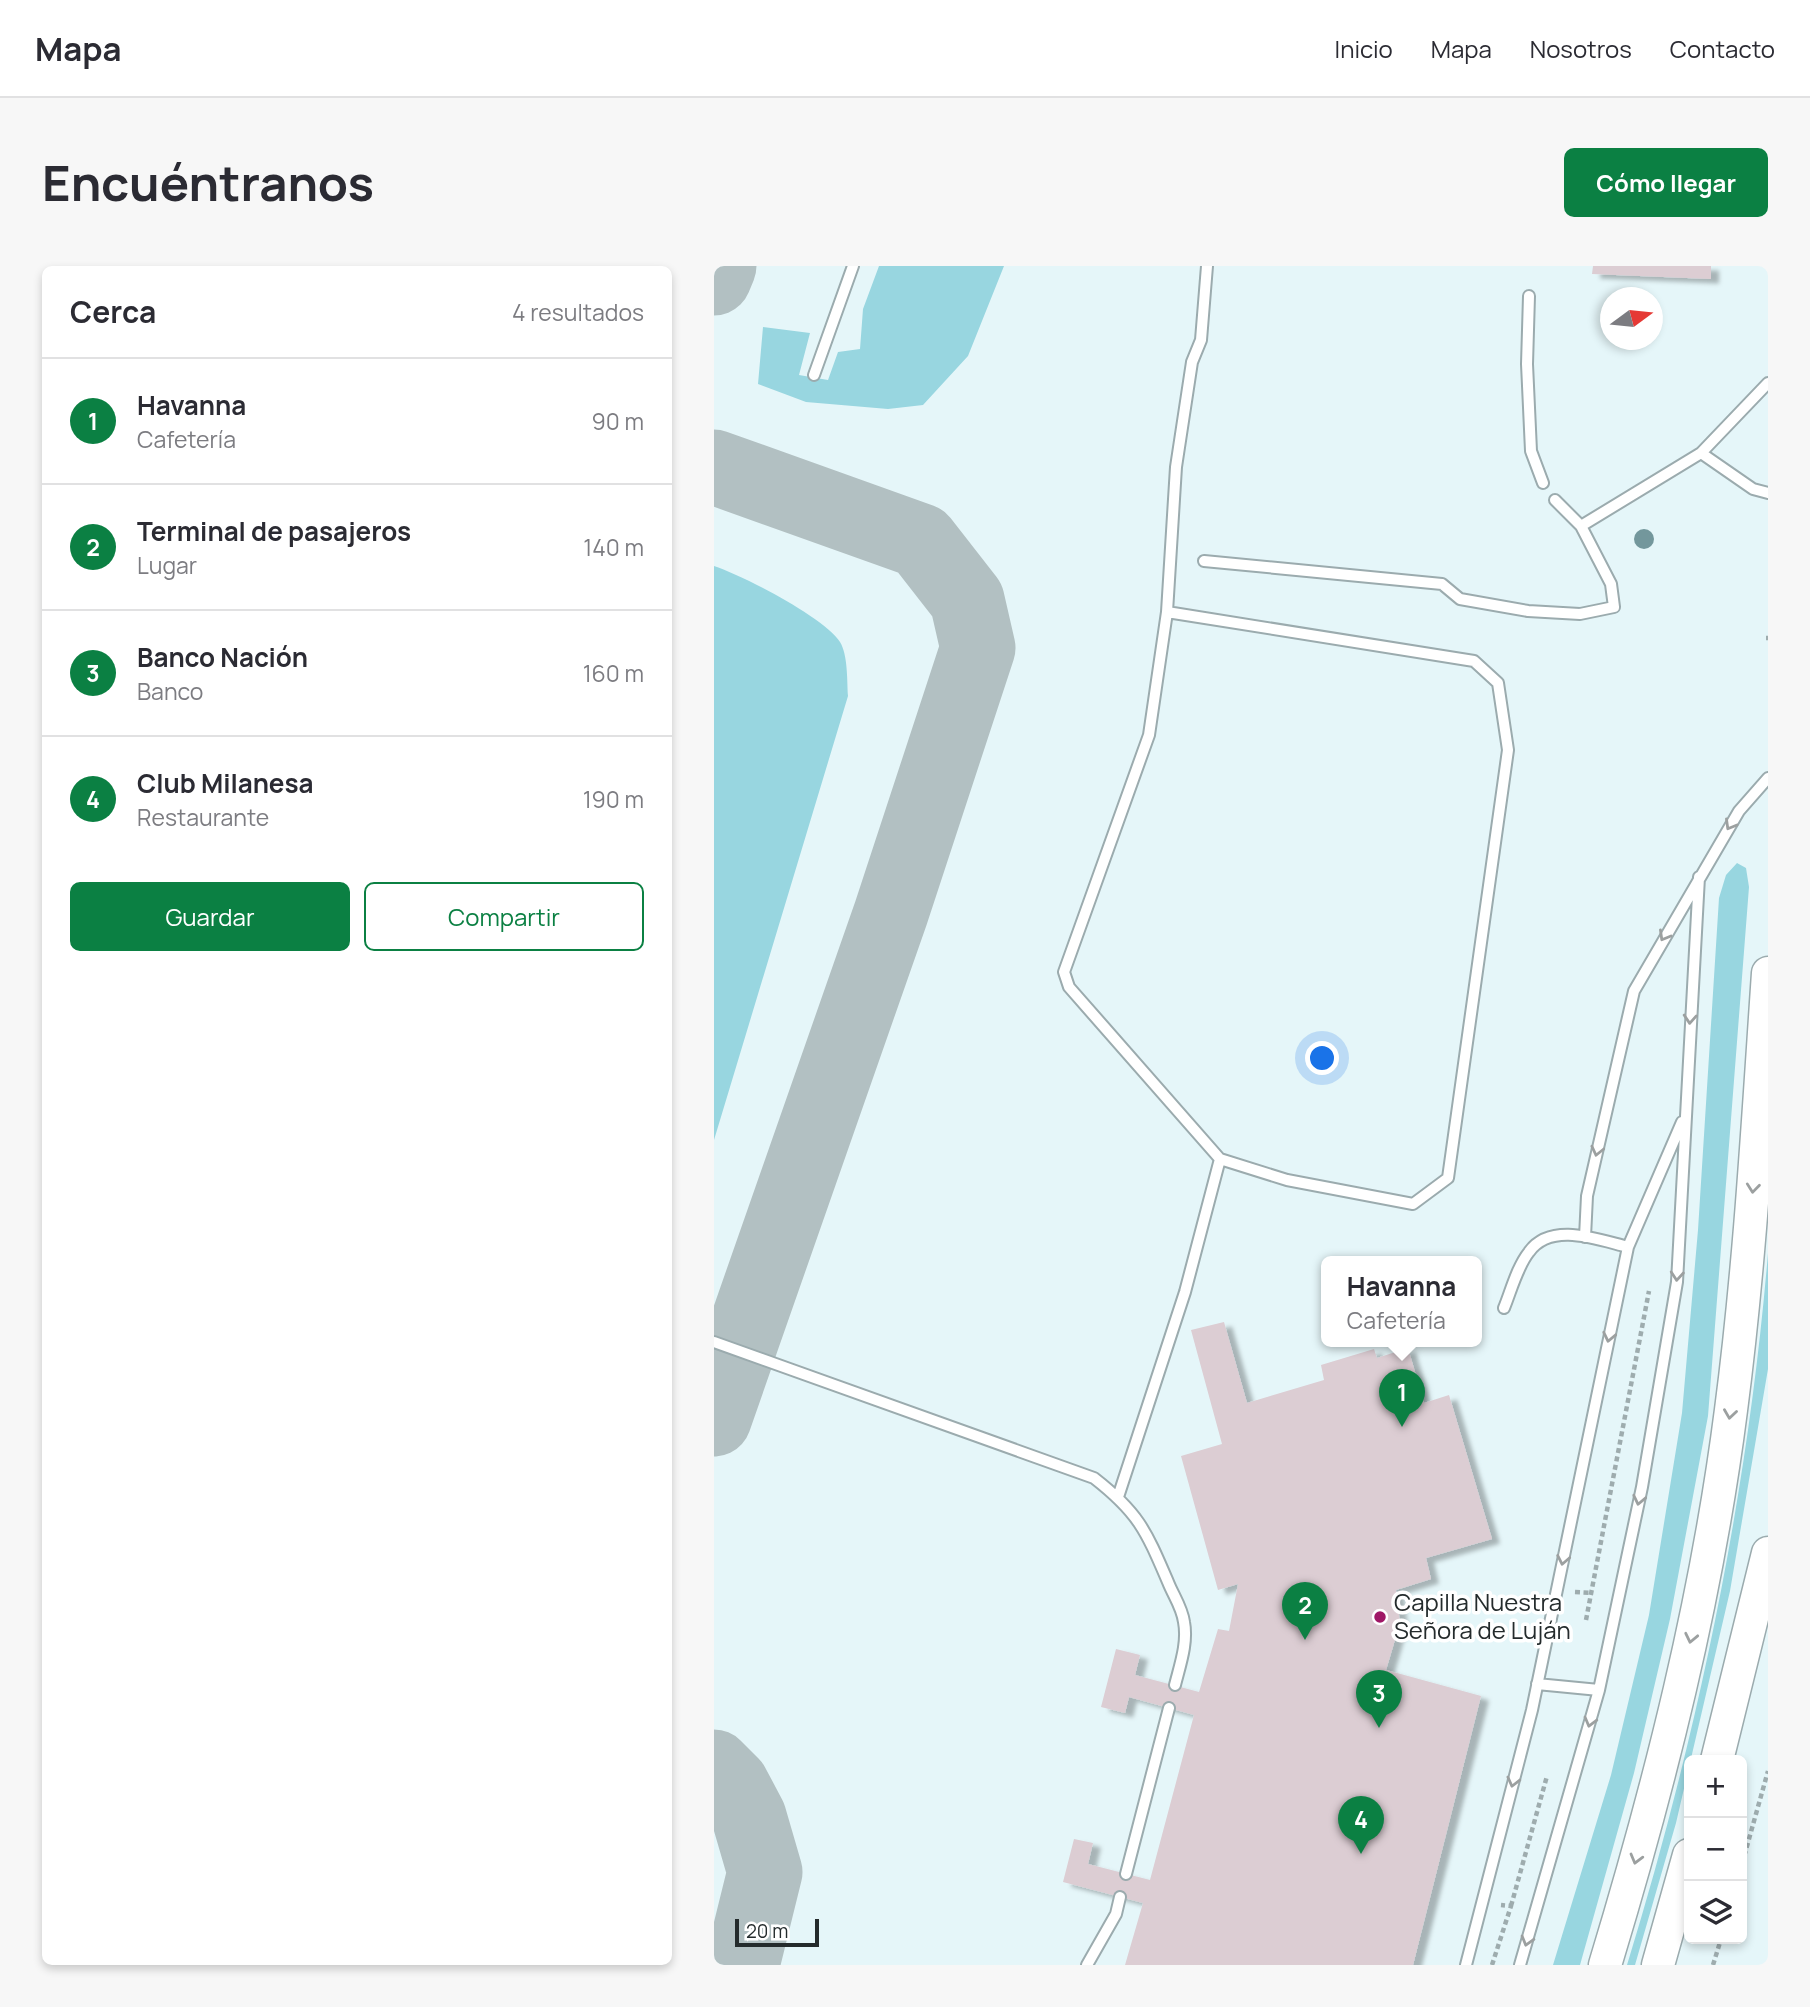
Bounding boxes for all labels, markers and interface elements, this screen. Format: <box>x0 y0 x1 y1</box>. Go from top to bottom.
text: Mapa <box>35 26 122 71</box>
text: Inicio <box>1335 32 1393 65</box>
text: Mapa <box>1431 32 1492 65</box>
text: Nosotros <box>1530 32 1632 65</box>
text: Contacto <box>1670 32 1775 65</box>
button: Cómo llegar <box>1564 148 1768 217</box>
text: Encuéntranos <box>42 149 374 216</box>
north arrow <box>1600 287 1663 350</box>
text: Cerca <box>70 291 156 332</box>
text: 4 resultados <box>512 296 644 328</box>
text: Havanna <box>137 387 246 423</box>
text: 1 <box>88 405 98 437</box>
text: 90 m <box>592 405 644 437</box>
text: Cafetería <box>137 423 236 455</box>
text: Terminal de pasajeros <box>137 513 411 549</box>
text: 2 <box>86 531 100 563</box>
text: 140 m <box>583 531 644 563</box>
text: Lugar <box>137 549 197 581</box>
text: Banco Nación <box>137 639 308 675</box>
text: 3 <box>86 657 100 689</box>
text: 160 m <box>583 657 644 689</box>
text: Banco <box>137 675 203 707</box>
text: Club Milanesa <box>137 765 314 801</box>
text: 4 <box>86 783 100 815</box>
text: 190 m <box>583 783 644 815</box>
text: Restaurante <box>137 801 269 833</box>
one-way arrow <box>1726 818 1739 831</box>
button: Guardar <box>70 882 350 951</box>
button: Compartir <box>364 882 644 951</box>
one-way arrow <box>1659 928 1672 941</box>
one-way arrow <box>1683 1013 1698 1024</box>
your location <box>1305 1041 1339 1075</box>
one-way arrow <box>1591 1145 1605 1157</box>
one-way arrow <box>1746 1183 1761 1194</box>
popup <box>1321 1256 1482 1347</box>
text: Havanna <box>1347 1268 1456 1304</box>
one-way arrow <box>1670 1271 1685 1282</box>
text: Cafetería <box>1347 1304 1446 1336</box>
one-way arrow <box>1602 1331 1617 1343</box>
pin: 1 <box>1379 1369 1425 1427</box>
one-way arrow <box>1723 1408 1738 1420</box>
one-way arrow <box>1633 1494 1648 1506</box>
one-way arrow <box>1556 1554 1571 1566</box>
pin: 2 <box>1282 1582 1328 1640</box>
place label: Capilla Nuestra Señora de Luján <box>1394 1585 1571 1646</box>
marker: Capilla Nuestra Señora de Luján <box>1372 1609 1388 1625</box>
one-way arrow <box>1685 1632 1699 1644</box>
pin: 3 <box>1356 1670 1402 1728</box>
one-way arrow <box>1584 1716 1598 1728</box>
map controls <box>1684 1755 1747 1944</box>
button: + <box>1684 1755 1747 1818</box>
one-way arrow <box>1507 1776 1521 1788</box>
pin: 4 <box>1338 1796 1384 1854</box>
button: − <box>1684 1818 1747 1881</box>
one-way arrow <box>1630 1853 1644 1865</box>
button: layers <box>1684 1881 1747 1944</box>
scale bar <box>735 1916 819 1948</box>
text: 20 m <box>746 1918 788 1944</box>
one-way arrow <box>1521 1935 1536 1947</box>

